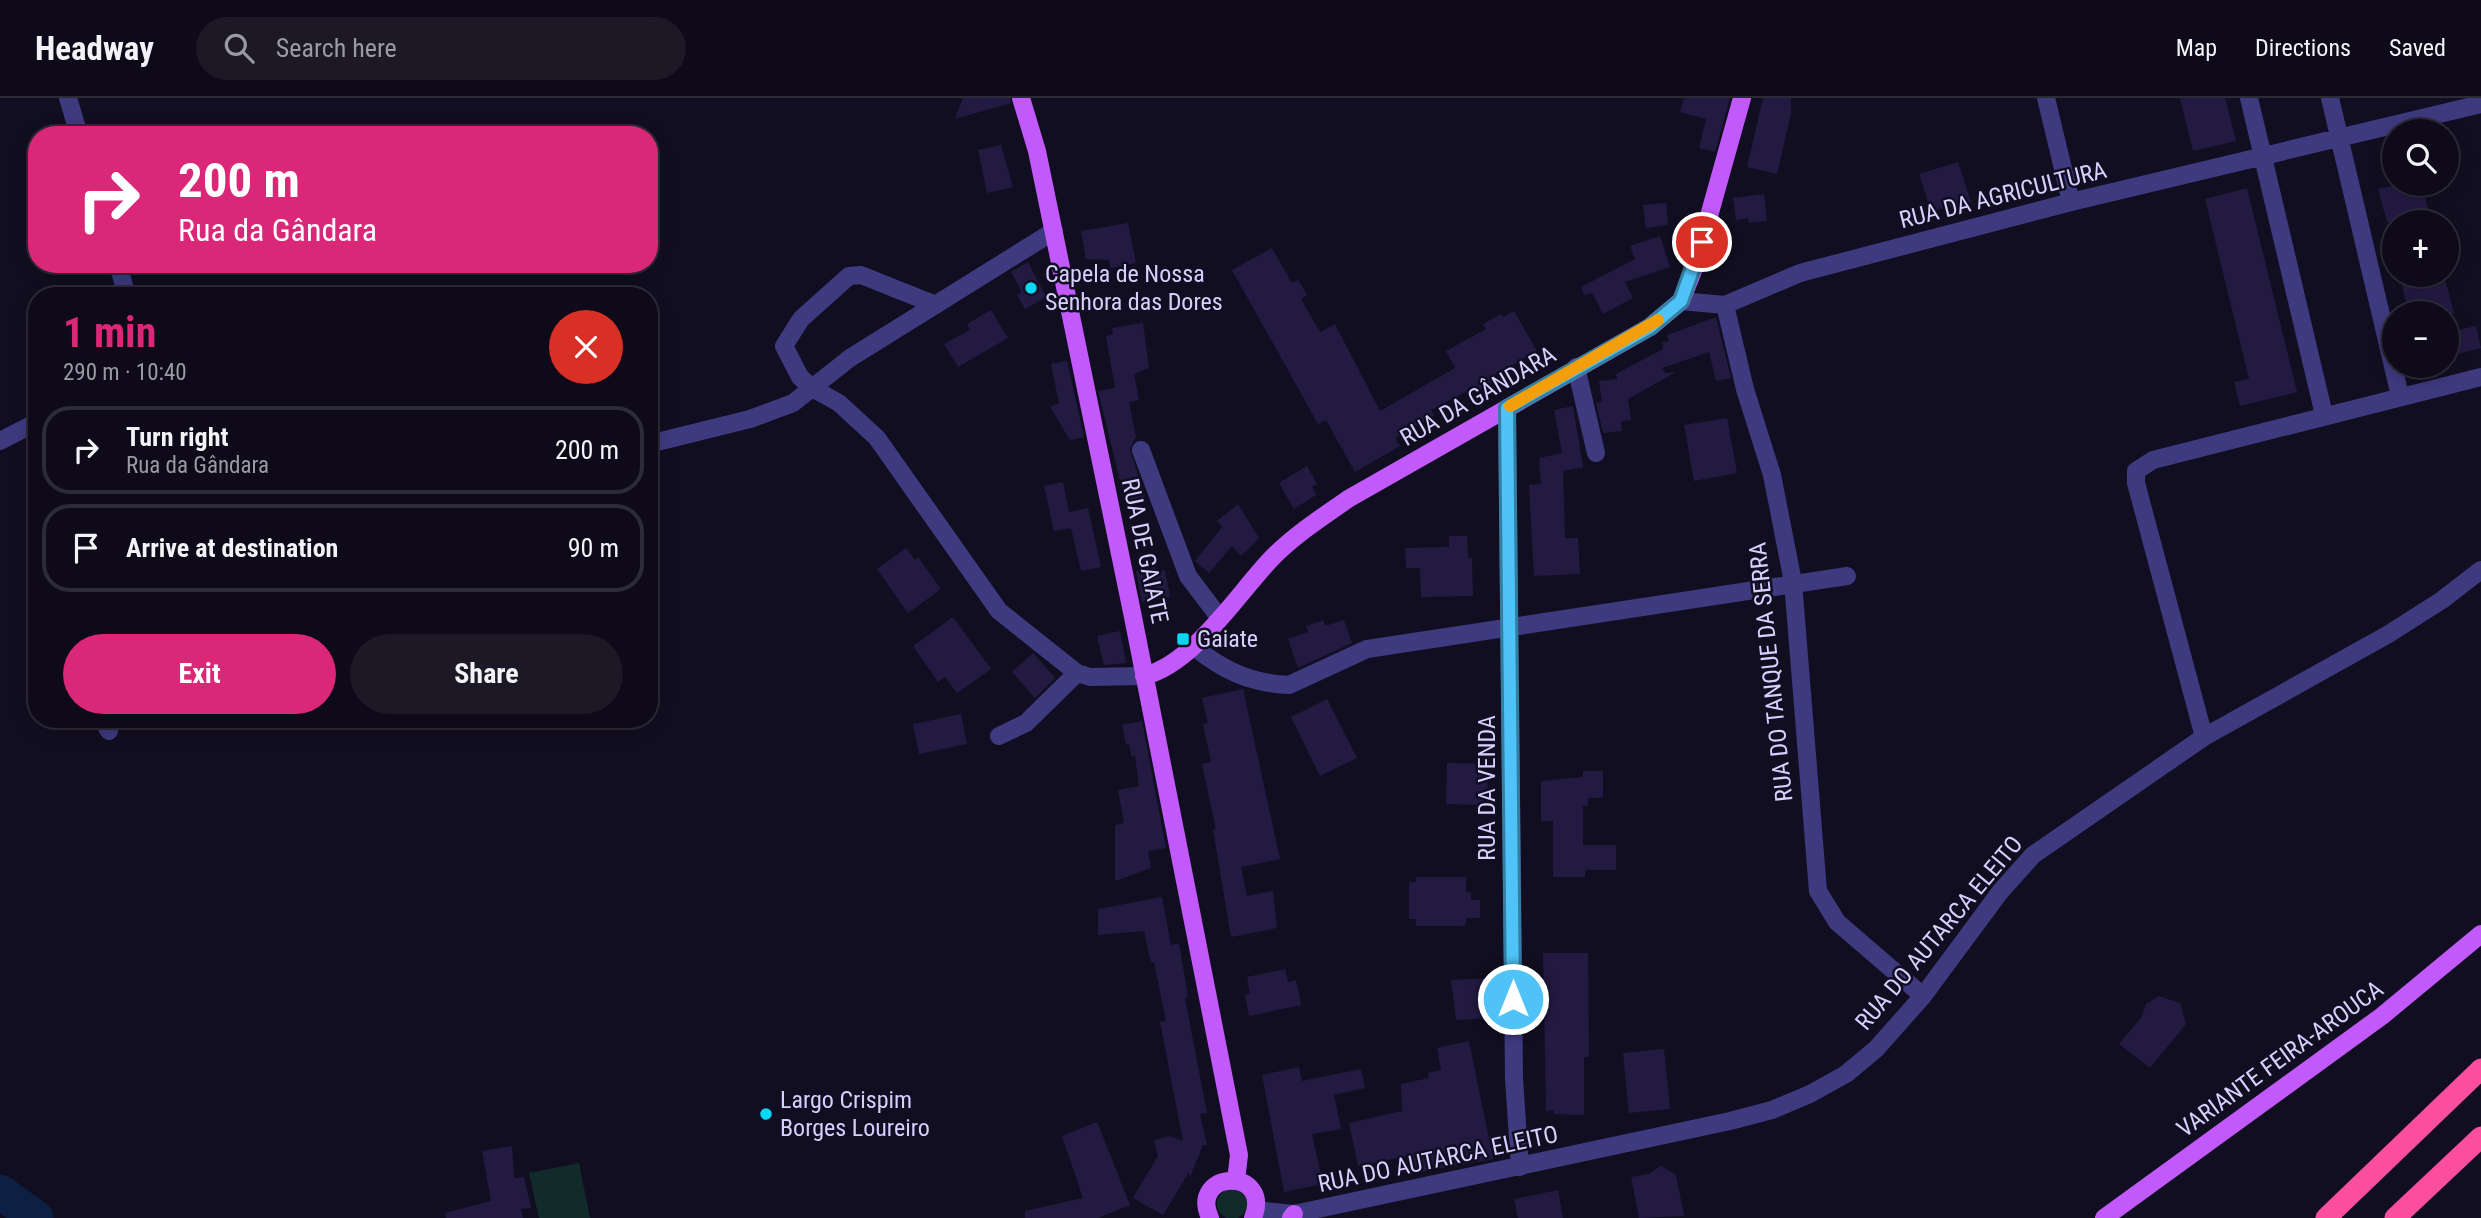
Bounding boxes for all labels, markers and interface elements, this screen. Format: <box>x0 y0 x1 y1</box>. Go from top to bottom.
search box <box>196 17 686 80</box>
text: Headway <box>35 29 154 68</box>
icon: search <box>220 29 258 67</box>
text: Search here <box>276 33 397 63</box>
text: Map <box>2176 34 2217 62</box>
text: Directions <box>2255 34 2351 62</box>
text: Saved <box>2389 34 2446 62</box>
map controls <box>2382 119 2459 378</box>
button: search <box>2382 119 2459 196</box>
text: 200 m <box>178 152 300 209</box>
icon: right <box>63 154 154 245</box>
street label: RUA DA AGRICULTURA <box>1896 156 2110 234</box>
button: + <box>2382 210 2459 287</box>
text: Rua da Gândara <box>178 211 377 249</box>
pin <box>1672 212 1732 272</box>
icon: arrive <box>1683 223 1721 261</box>
place label: Capela de Nossa Senhora das Dores <box>1045 260 1223 316</box>
marker: Capela de Nossa Senhora das Dores <box>1023 280 1039 296</box>
button: − <box>2382 301 2459 378</box>
text: 1 min <box>63 308 156 357</box>
button: close <box>549 310 623 384</box>
street label: RUA DA GÂNDARA <box>1395 340 1561 452</box>
text: 290 m · 10:40 <box>63 359 187 386</box>
text: Turn right <box>126 422 228 452</box>
icon: right <box>67 431 105 469</box>
text: 200 m <box>555 435 619 465</box>
text: Rua da Gândara <box>126 452 269 479</box>
street label: RUA DE GAIATE <box>1116 476 1174 626</box>
icon: arrive <box>67 529 105 567</box>
text: Arrive at destination <box>126 533 338 563</box>
text: 90 m <box>568 533 619 563</box>
street label: RUA DO TANQUE DA SERRA <box>1743 541 1799 803</box>
place label: Gaiate <box>1197 625 1258 653</box>
marker: Gaiate <box>1175 631 1191 647</box>
button: Exit <box>63 634 336 714</box>
button: Share <box>350 634 623 714</box>
street label: RUA DA VENDA <box>1473 715 1501 861</box>
street label: RUA DO AUTARCA ELEITO <box>1850 830 2028 1036</box>
position arrow <box>1476 962 1550 1036</box>
street label: VARIANTE FEIRA-AROUCA <box>2172 975 2389 1143</box>
place label: Largo Crispim Borges Loureiro <box>780 1086 930 1142</box>
marker: Largo Crispim Borges Loureiro <box>758 1106 774 1122</box>
street label: RUA DO AUTARCA ELEITO <box>1315 1120 1561 1198</box>

